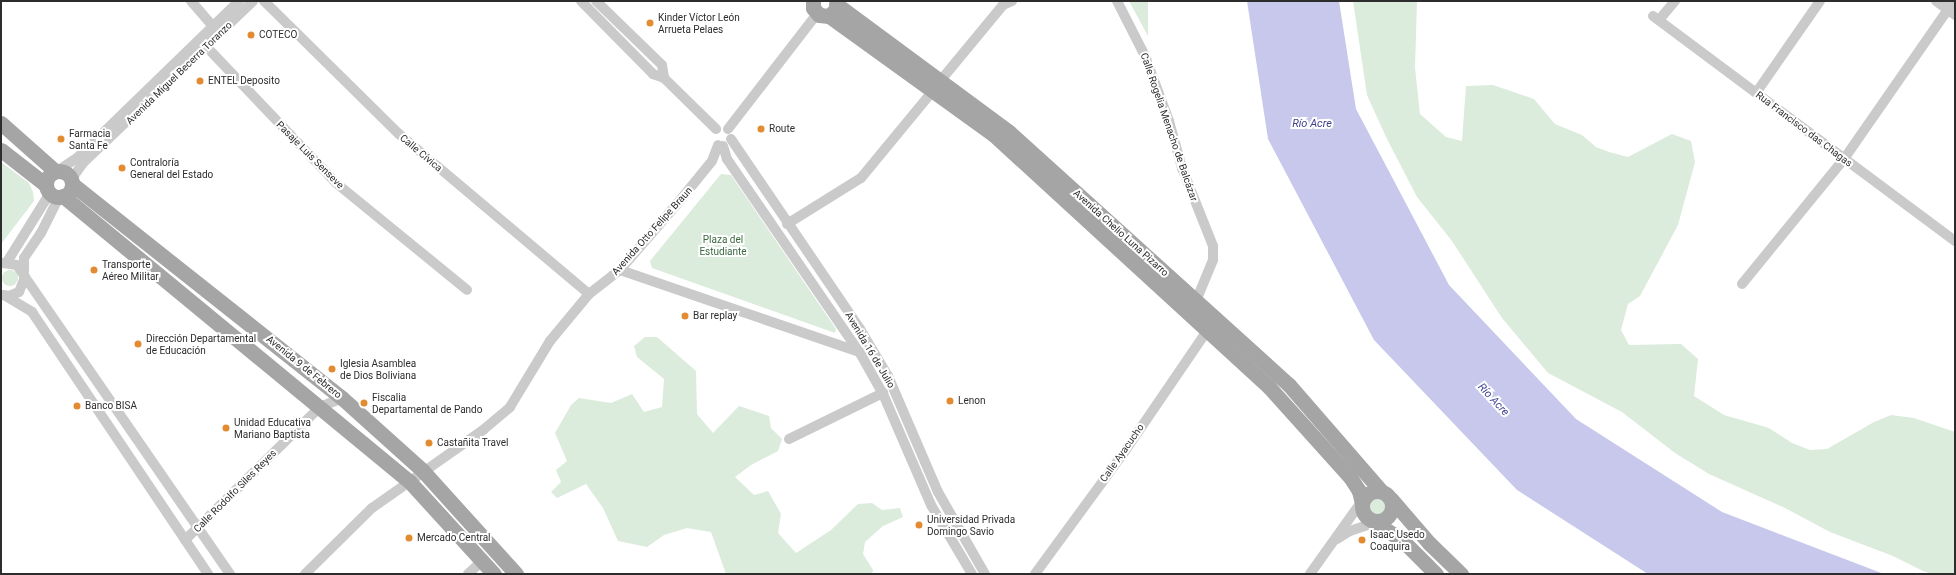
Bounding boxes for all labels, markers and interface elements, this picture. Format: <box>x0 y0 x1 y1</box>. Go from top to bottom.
place label: Kinder Víctor León Arrueta Pelaes <box>658 11 740 34</box>
marker: Kinder Víctor León Arrueta Pelaes <box>645 18 655 28</box>
street label: Avenida Miguel Becerra Toranzo <box>123 19 235 127</box>
place label: COTECO <box>259 29 297 41</box>
marker: COTECO <box>246 30 256 40</box>
street label: Calle Rogelia Menacho de Balcázar <box>1138 51 1200 203</box>
place label: ENTEL Deposito <box>208 75 280 87</box>
marker: ENTEL Deposito <box>195 76 205 86</box>
street label: Rua Francisco das Chagas <box>1753 89 1855 169</box>
water label: Río Acre <box>1292 117 1332 131</box>
street label: Pasaje Luis Senseve <box>274 119 346 191</box>
place label: Route <box>769 123 795 135</box>
marker: Route <box>756 124 766 134</box>
place label: Farmacia Santa Fe <box>69 127 111 150</box>
street label: Calle Cívica <box>397 132 445 174</box>
marker: Farmacia Santa Fe <box>56 134 66 144</box>
place label: Contraloría General del Estado <box>130 156 213 180</box>
marker: Contraloría General del Estado <box>117 163 127 173</box>
street label: Avenida Otto Felipe Braun <box>609 185 695 277</box>
street label: Avenida Chelio Luna Pizarro <box>1071 187 1171 279</box>
park label: Plaza del Estudiante <box>699 233 747 256</box>
place label: Transporte Aéreo Militar <box>102 258 159 282</box>
marker: Transporte Aéreo Militar <box>89 265 99 275</box>
place label: Bar replay <box>693 310 737 322</box>
street label: Avenida 16 de Julio <box>843 310 897 390</box>
marker: Bar replay <box>680 311 690 321</box>
place label: Dirección Departamental de Educación <box>146 332 256 356</box>
street label: Avenida 9 de Febrero <box>264 333 344 401</box>
marker: Dirección Departamental de Educación <box>133 339 143 349</box>
place label: Iglesia Asamblea de Dios Boliviana <box>340 357 416 380</box>
marker: Iglesia Asamblea de Dios Boliviana <box>327 364 337 374</box>
water label: Río Acre <box>1475 381 1511 419</box>
place label: Fiscalia Departamental de Pando <box>372 391 482 414</box>
place label: Lenon <box>958 395 985 407</box>
marker: Lenon <box>945 396 955 406</box>
marker: Fiscalia Departamental de Pando <box>359 398 369 408</box>
place label: Banco BISA <box>85 400 137 412</box>
marker: Banco BISA <box>72 401 82 411</box>
place label: Unidad Educativa Mariano Baptista <box>234 416 311 440</box>
street label: Calle Ayacucho <box>1098 422 1146 484</box>
marker: Unidad Educativa Mariano Baptista <box>221 423 231 433</box>
place label: Castañita Travel <box>437 437 509 449</box>
marker: Castañita Travel <box>424 438 434 448</box>
street label: Calle Rodolfo Siles Reyes <box>191 447 279 535</box>
place label: Universidad Privada Domingo Savio <box>927 513 1015 536</box>
marker: Universidad Privada Domingo Savio <box>914 520 924 530</box>
place label: Isaac Usedo Coaquira <box>1370 528 1425 552</box>
place label: Mercado Central <box>417 532 490 544</box>
marker: Mercado Central <box>404 533 414 543</box>
marker: Isaac Usedo Coaquira <box>1357 535 1367 545</box>

